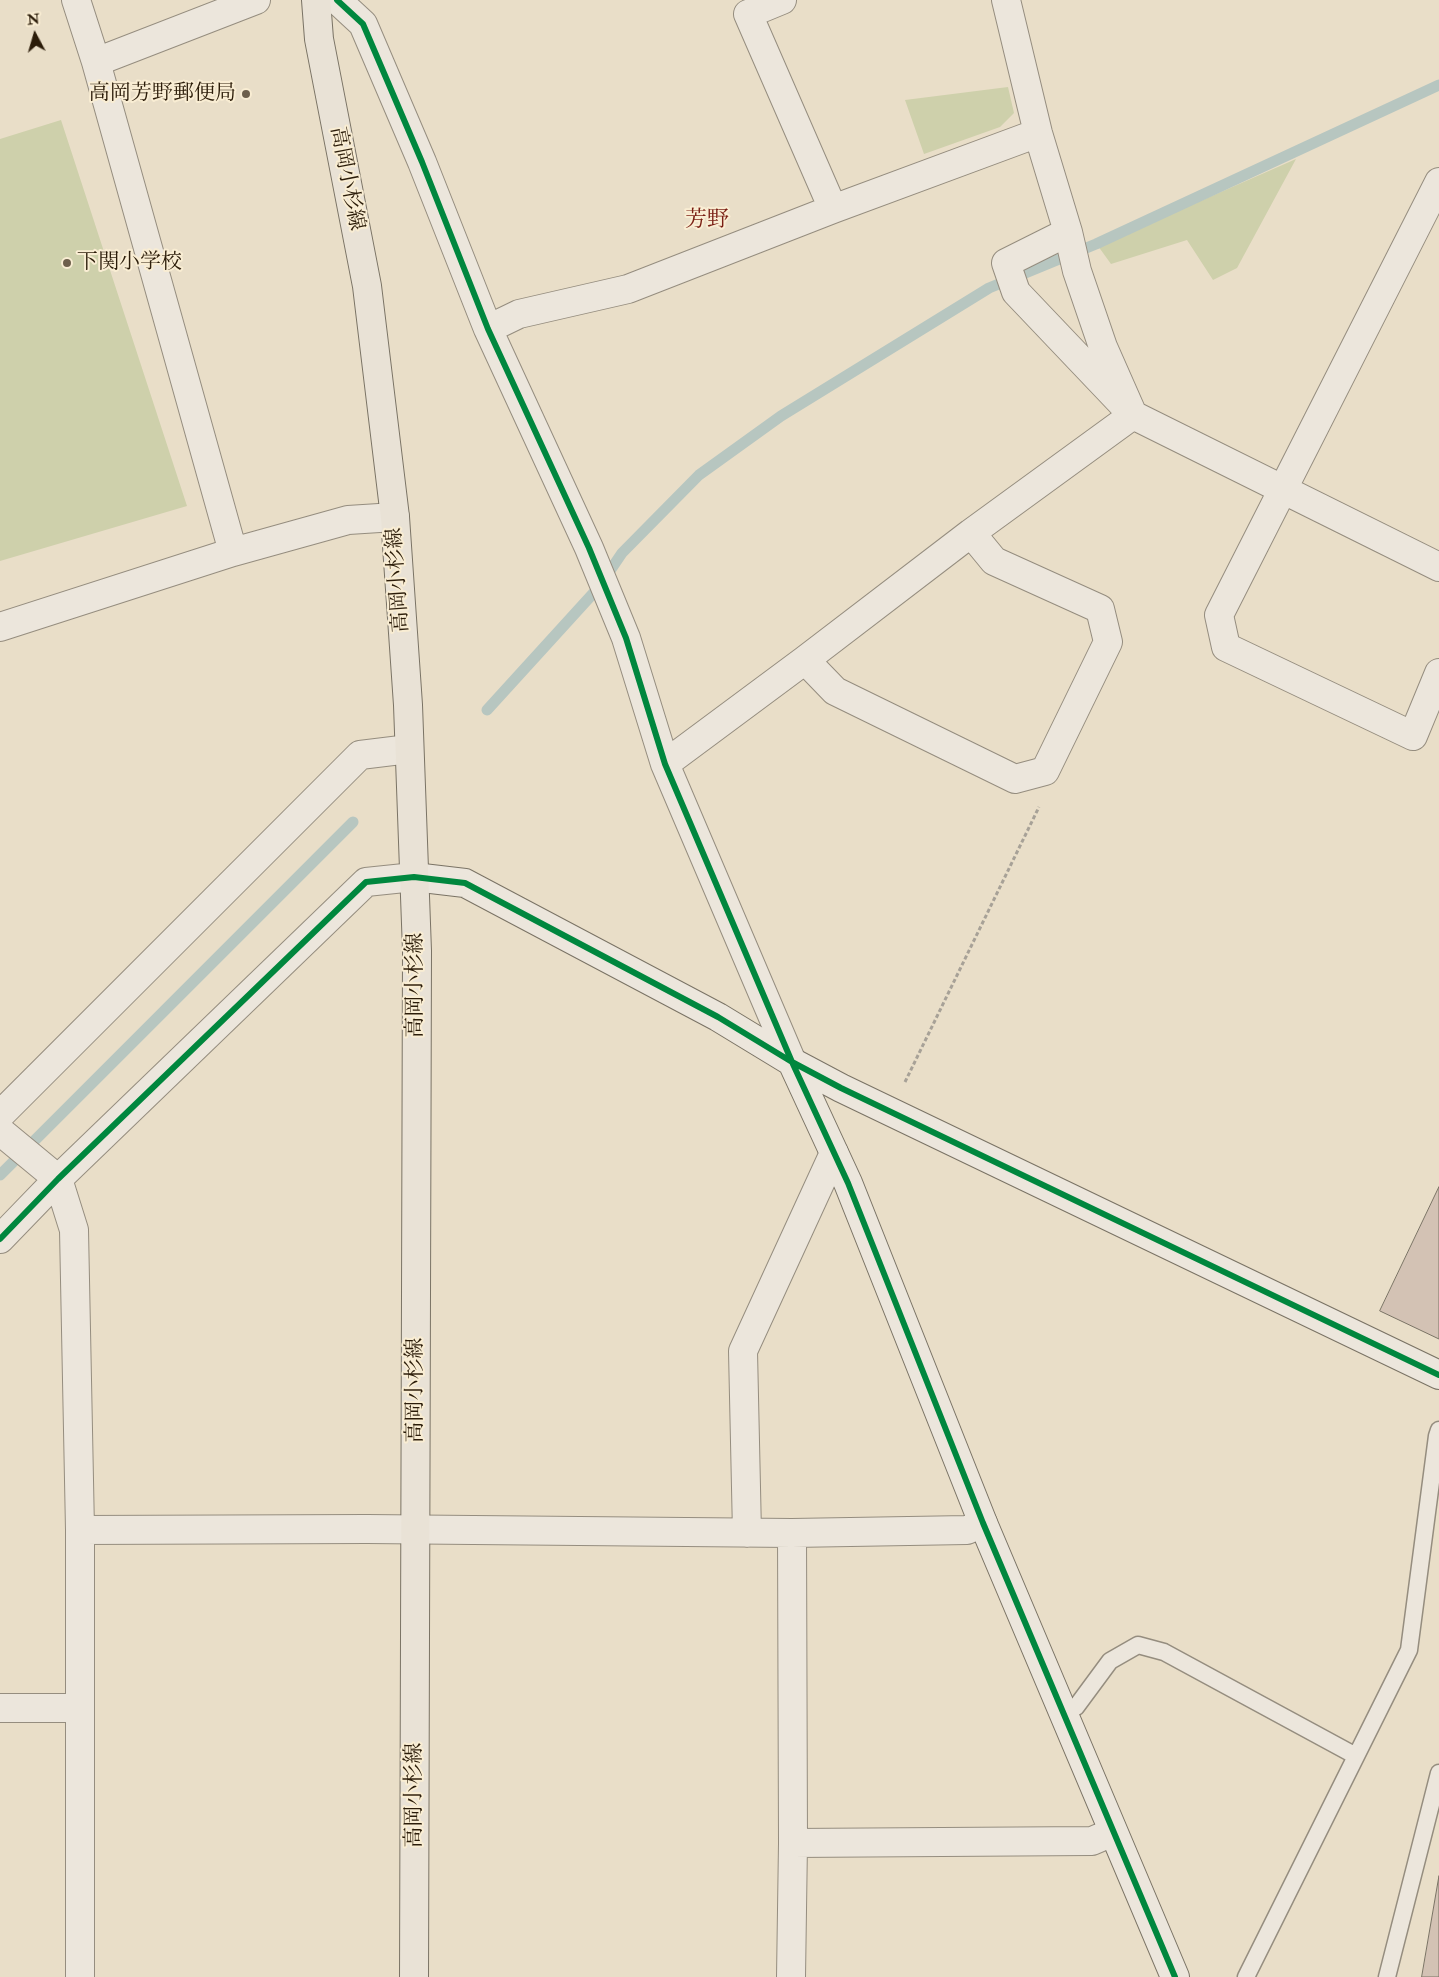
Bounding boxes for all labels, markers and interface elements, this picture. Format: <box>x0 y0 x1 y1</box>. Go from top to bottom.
north arrow <box>10 10 60 60</box>
text: N <box>26 10 40 29</box>
place label: 高岡芳野郵便局 <box>89 81 236 107</box>
marker: 高岡芳野郵便局 <box>240 88 252 100</box>
street label: 高岡小杉線 <box>324 125 368 233</box>
district label: 芳野 <box>685 208 729 234</box>
place label: 下関小学校 <box>77 250 182 276</box>
marker: 下関小学校 <box>61 257 73 269</box>
street label: 高岡小杉線 <box>383 527 415 633</box>
street label: 高岡小杉線 <box>403 933 429 1037</box>
street label: 高岡小杉線 <box>403 1338 429 1442</box>
street label: 高岡小杉線 <box>402 1743 428 1847</box>

